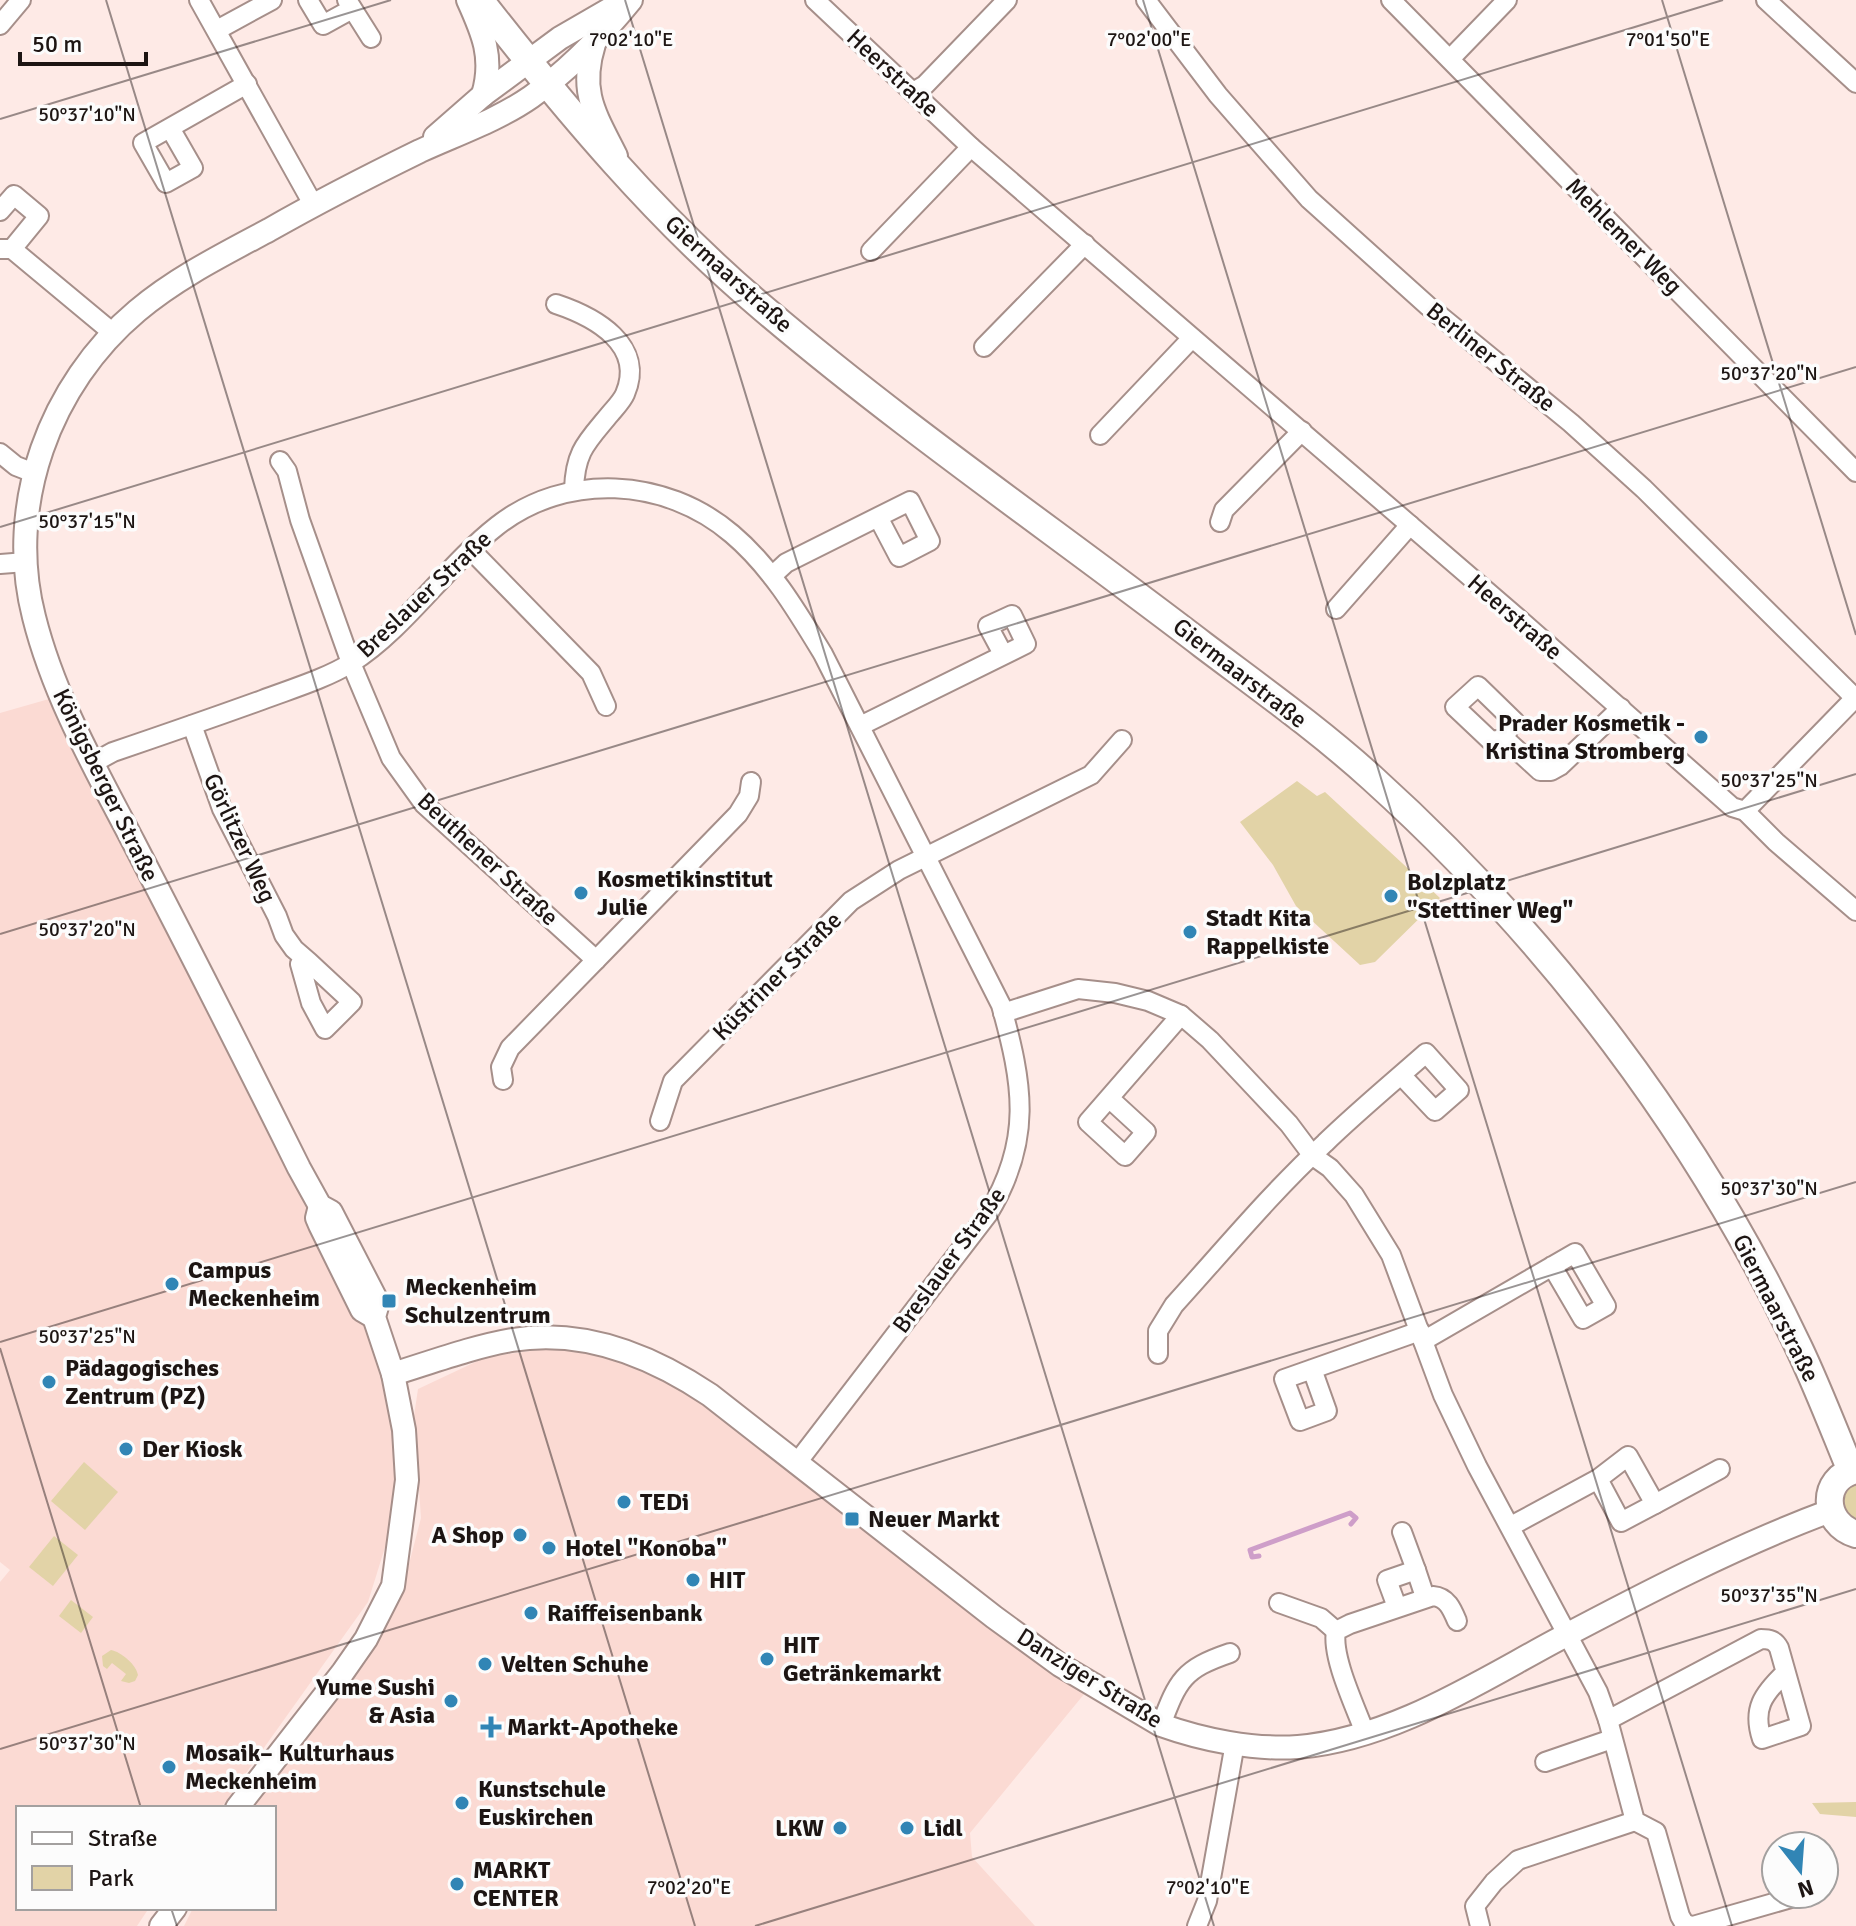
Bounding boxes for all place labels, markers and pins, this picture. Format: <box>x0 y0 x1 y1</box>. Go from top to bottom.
place label: Prader Kosmetik - Kristina Stromberg <box>1485 708 1685 766</box>
marker: Prader Kosmetik - Kristina Stromberg <box>1692 728 1710 746</box>
place label: Kosmetikinstitut Julie <box>597 864 773 922</box>
place label: Bolzplatz "Stettiner Weg" <box>1407 867 1573 925</box>
marker: Kosmetikinstitut Julie <box>572 884 590 902</box>
marker: Bolzplatz "Stettiner Weg" <box>1382 887 1400 905</box>
place label: Stadt Kita Rappelkiste <box>1206 903 1329 961</box>
marker: Stadt Kita Rappelkiste <box>1181 923 1199 941</box>
place label: Campus Meckenheim <box>188 1255 320 1313</box>
place label: Meckenheim Schulzentrum <box>405 1272 551 1330</box>
marker: Campus Meckenheim <box>163 1275 181 1293</box>
marker: Meckenheim Schulzentrum <box>380 1292 398 1310</box>
place label: Pädagogisches Zentrum (PZ) <box>65 1353 219 1411</box>
marker: Pädagogisches Zentrum (PZ) <box>40 1373 58 1391</box>
place label: Der Kiosk <box>142 1434 243 1464</box>
marker: Der Kiosk <box>117 1440 135 1458</box>
place label: TEDi <box>640 1487 689 1517</box>
marker: TEDi <box>615 1493 633 1511</box>
place label: Neuer Markt <box>868 1504 1000 1534</box>
marker: Neuer Markt <box>843 1510 861 1528</box>
place label: A Shop <box>432 1520 504 1550</box>
marker: A Shop <box>511 1526 529 1544</box>
place label: Hotel "Konoba" <box>565 1533 727 1563</box>
marker: Hotel "Konoba" <box>540 1539 558 1557</box>
place label: HIT <box>709 1565 746 1595</box>
marker: HIT <box>684 1571 702 1589</box>
place label: Raiffeisenbank <box>547 1598 703 1628</box>
marker: Raiffeisenbank <box>522 1604 540 1622</box>
place label: HIT Getränkemarkt <box>783 1630 941 1688</box>
place label: Velten Schuhe <box>501 1649 649 1679</box>
marker: HIT Getränkemarkt <box>758 1650 776 1668</box>
marker: Velten Schuhe <box>476 1655 494 1673</box>
place label: Yume Sushi & Asia <box>315 1672 435 1730</box>
marker: Yume Sushi & Asia <box>442 1692 460 1710</box>
place label: Markt-Apotheke <box>507 1712 678 1742</box>
marker: Markt-Apotheke <box>482 1718 500 1736</box>
place label: Mosaik– Kulturhaus Meckenheim <box>185 1738 395 1796</box>
marker: Mosaik– Kulturhaus Meckenheim <box>160 1758 178 1776</box>
place label: Kunstschule Euskirchen <box>478 1774 606 1832</box>
marker: Kunstschule Euskirchen <box>453 1794 471 1812</box>
place label: LKW <box>775 1813 824 1843</box>
place label: Lidl <box>923 1813 963 1843</box>
marker: LKW <box>831 1819 849 1837</box>
marker: Lidl <box>898 1819 916 1837</box>
place label: MARKT CENTER <box>473 1855 559 1913</box>
marker: MARKT CENTER <box>448 1875 466 1893</box>

